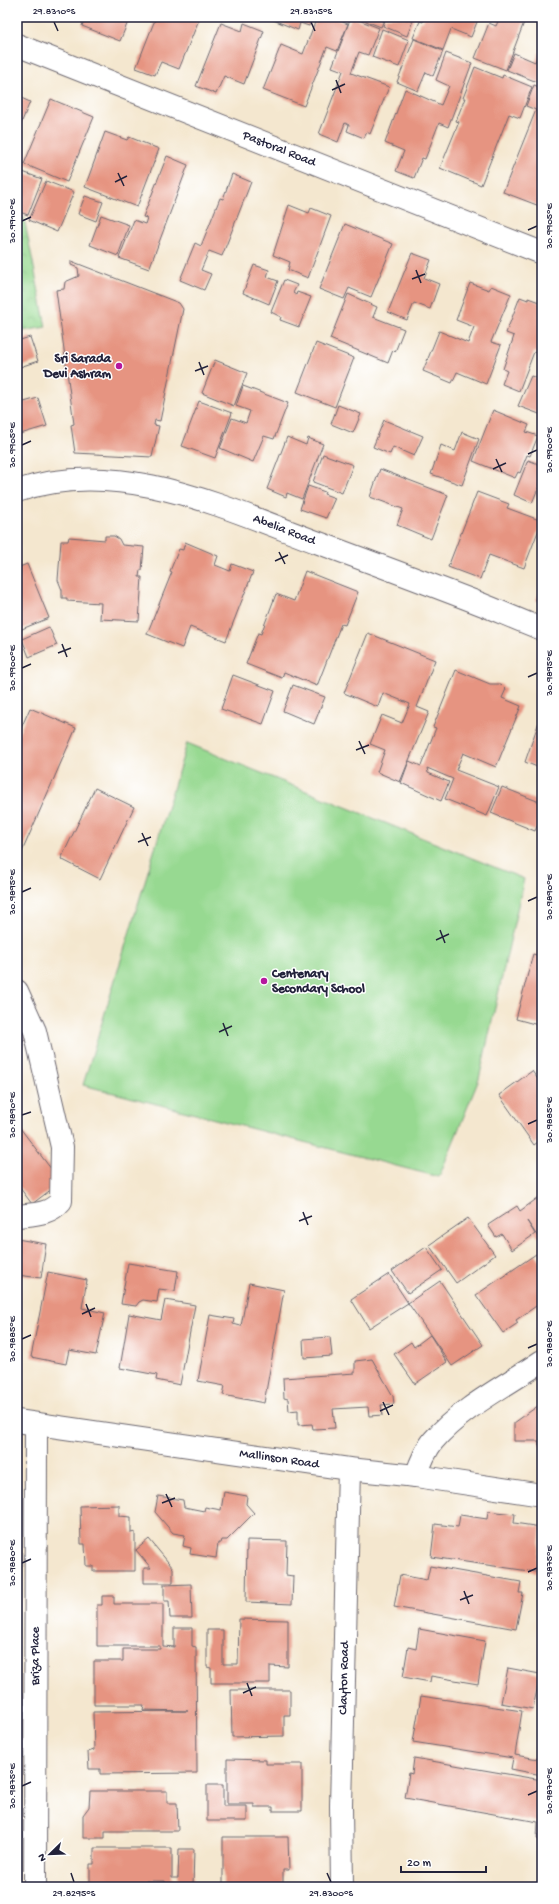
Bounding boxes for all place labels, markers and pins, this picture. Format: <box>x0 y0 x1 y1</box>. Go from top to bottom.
place label: Sri Sarada Devi Ashram <box>43 352 112 382</box>
marker: Sri Sarada Devi Ashram <box>114 361 124 371</box>
place label: Centenary Secondary School <box>271 967 365 997</box>
marker: Centenary Secondary School <box>259 976 269 986</box>

